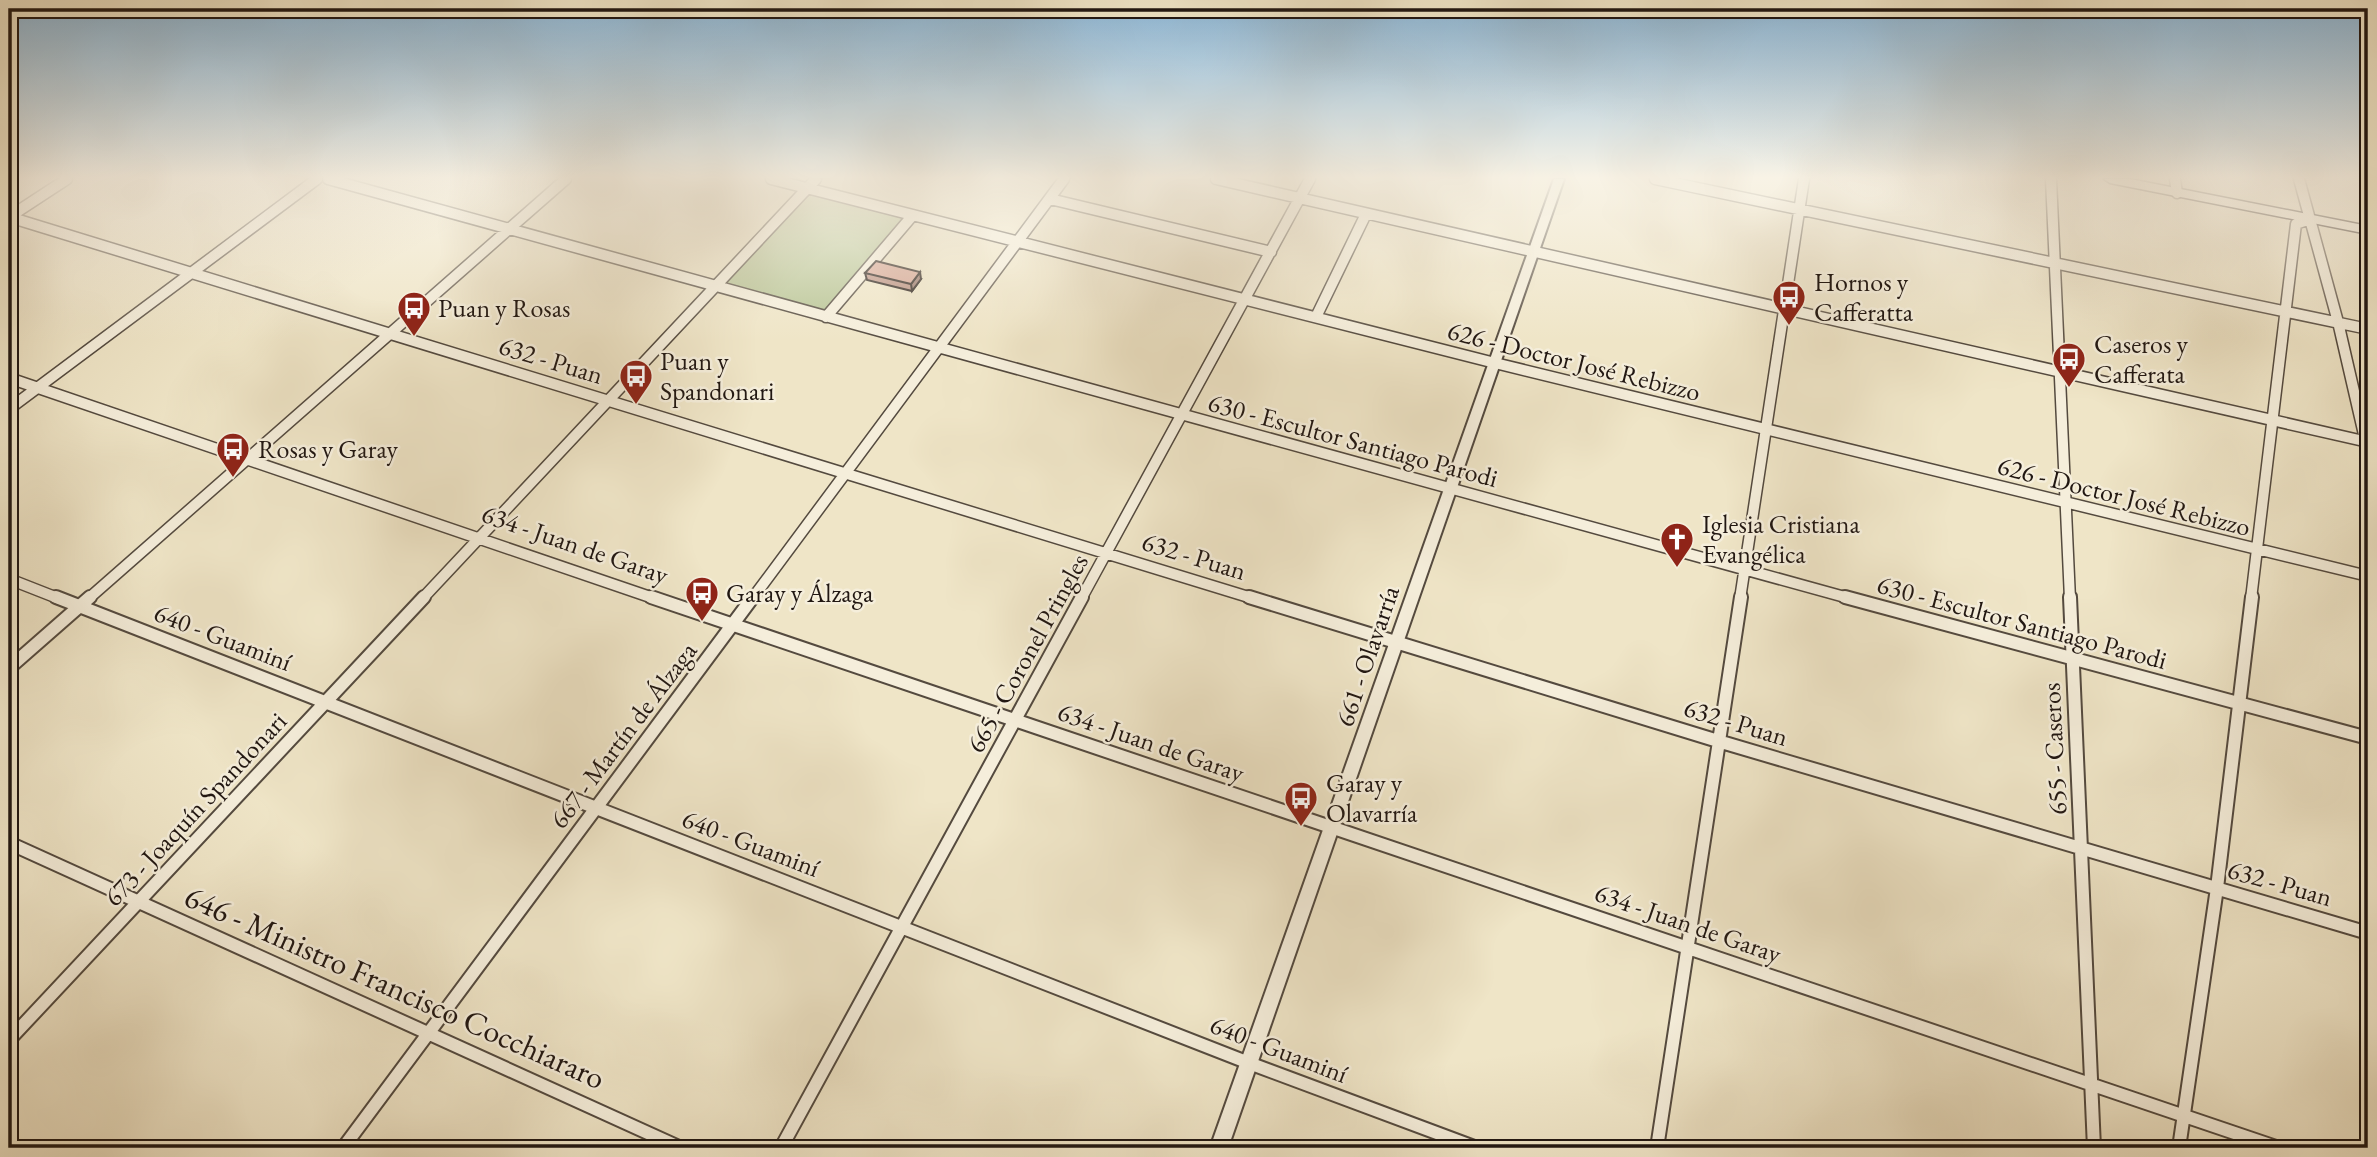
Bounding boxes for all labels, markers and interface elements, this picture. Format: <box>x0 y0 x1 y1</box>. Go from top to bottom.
place label: Hornos y Cafferatta <box>1814 265 1914 329</box>
bus stop icon: Hornos y Cafferatta <box>1770 278 1808 327</box>
bus stop icon: Puan y Rosas <box>395 289 433 338</box>
place label: Puan y Rosas <box>438 291 571 325</box>
street label: 626 - Doctor José Rebizzo <box>1444 313 1704 409</box>
place label: Caseros y Cafferata <box>2094 327 2189 391</box>
street label: 632 - Puan <box>495 328 607 392</box>
bus stop icon: Caseros y Cafferata <box>2050 340 2088 389</box>
place label: Puan y Spandonari <box>660 344 774 408</box>
bus stop icon: Puan y Spandonari <box>617 357 655 406</box>
street label: 630 - Escultor Santiago Parodi <box>1204 385 1502 495</box>
bus stop icon: Rosas y Garay <box>214 430 252 479</box>
place label: Rosas y Garay <box>258 432 398 466</box>
street label: 626 - Doctor José Rebizzo <box>1994 448 2254 544</box>
street label: 634 - Juan de Garay <box>477 496 673 592</box>
place label: Iglesia Cristiana Evangélica <box>1702 507 1860 571</box>
church icon: Iglesia Cristiana Evangélica <box>1658 520 1696 569</box>
street label: 632 - Puan <box>1138 524 1250 588</box>
street label: 665 - Coronel Pringles <box>958 548 1096 758</box>
street label: 630 - Escultor Santiago Parodi <box>1873 567 2171 677</box>
bus stop icon: Garay y Álzaga <box>683 574 721 623</box>
place label: Garay y Álzaga <box>726 576 874 610</box>
street label: 661 - Olavarría <box>1327 581 1407 731</box>
street label: 640 - Guaminí <box>149 595 297 679</box>
street label: 667 - Martín de Álzaga <box>542 634 705 835</box>
street label: 655 - Caseros <box>2034 682 2074 816</box>
street label: 632 - Puan <box>1680 690 1792 754</box>
street label: 634 - Juan de Garay <box>1053 694 1249 790</box>
street label: 673 - Joaquín Spandonari <box>96 705 294 913</box>
place label: Garay y Olavarría <box>1326 766 1418 830</box>
bus stop icon: Garay y Olavarría <box>1282 779 1320 828</box>
street label: 640 - Guaminí <box>677 801 825 885</box>
street label: 632 - Puan <box>2224 852 2336 914</box>
street label: 646 - Ministro Francisco Cocchiararo <box>178 875 612 1099</box>
street label: 634 - Juan de Garay <box>1590 875 1786 971</box>
street label: 640 - Guaminí <box>1205 1007 1353 1091</box>

